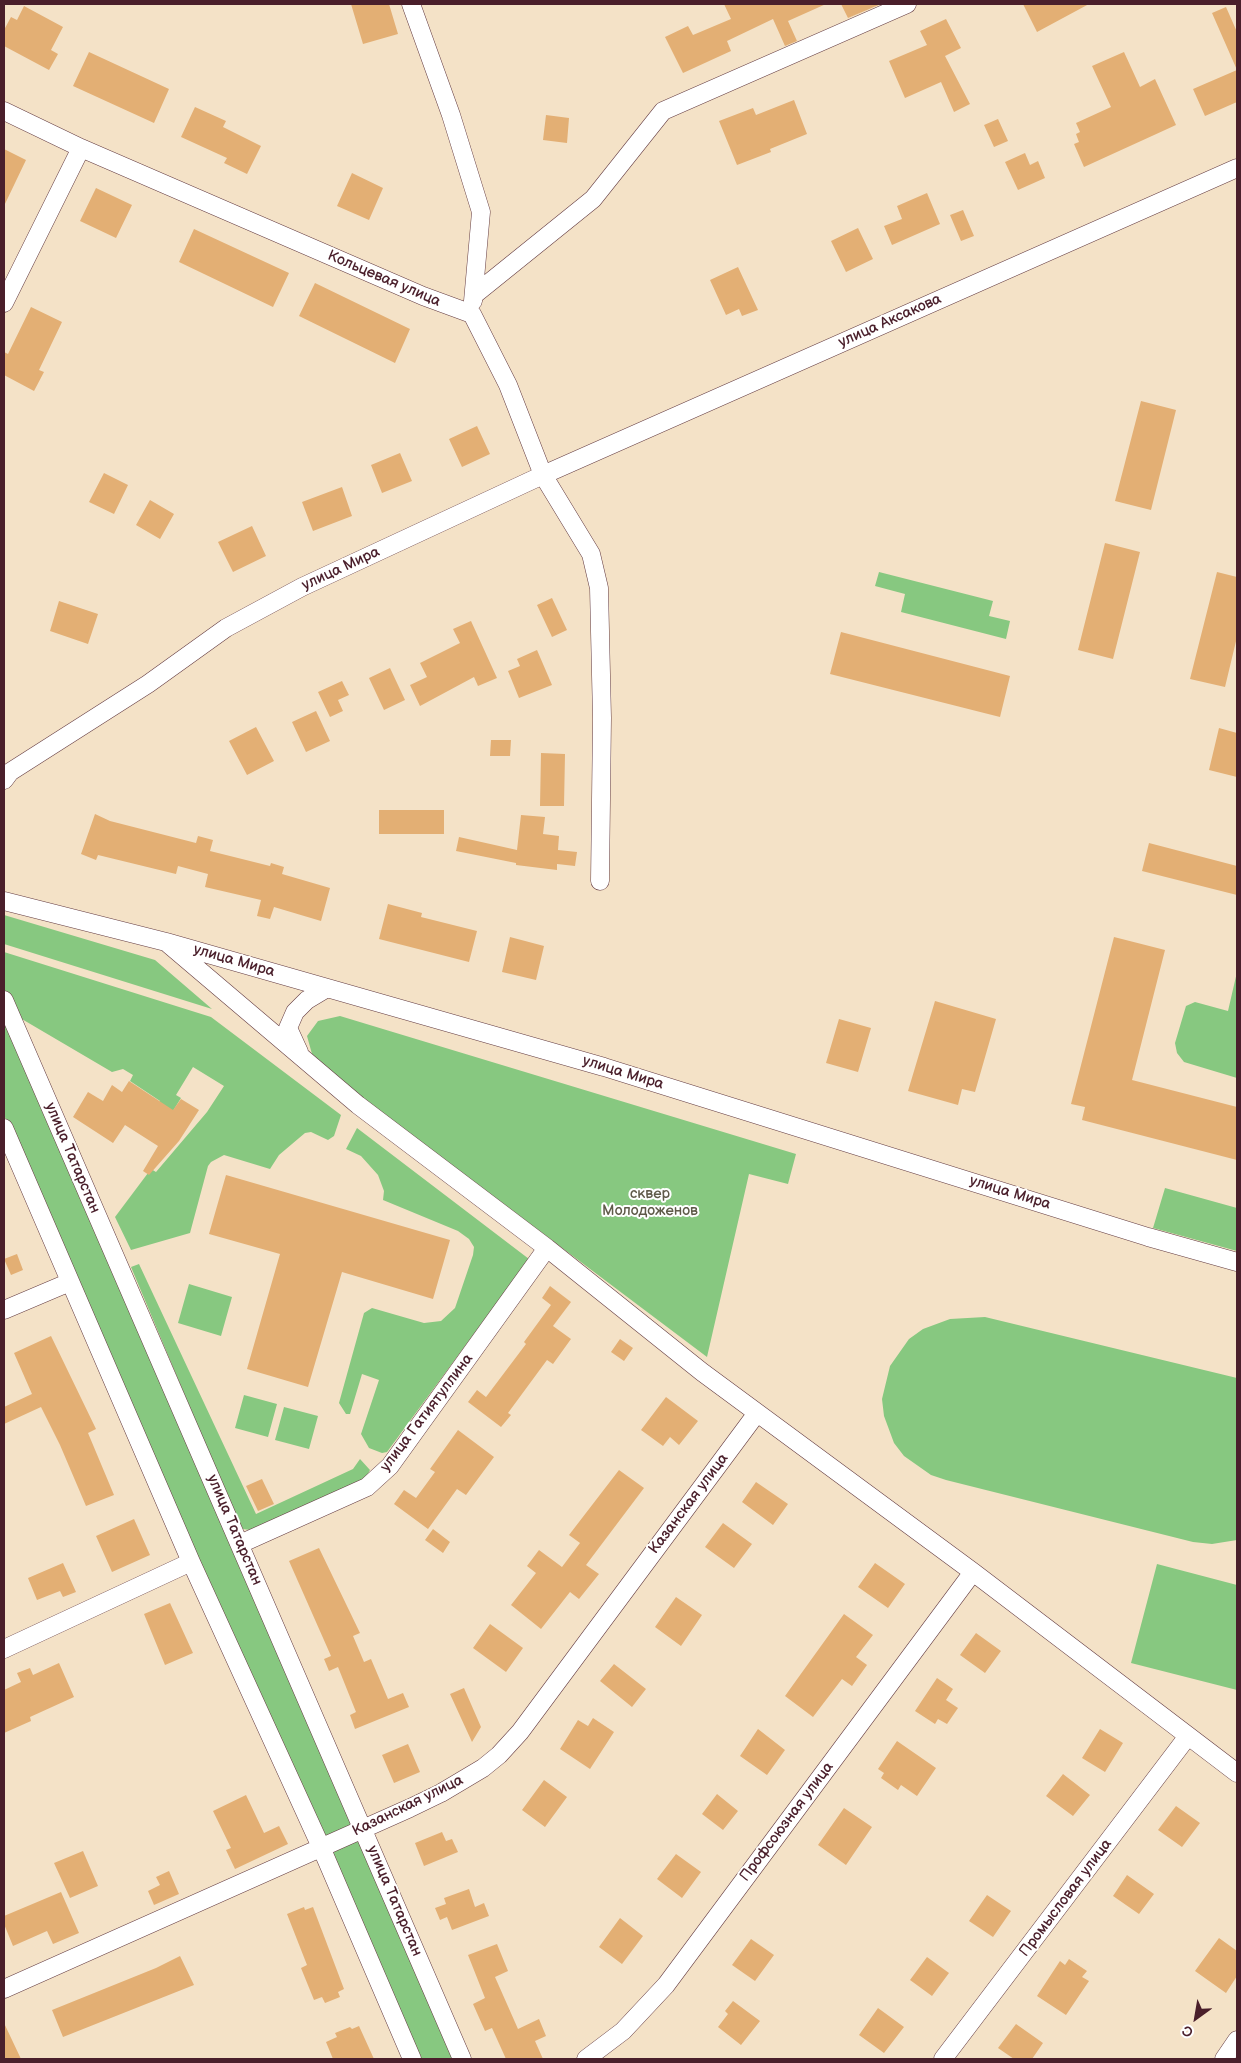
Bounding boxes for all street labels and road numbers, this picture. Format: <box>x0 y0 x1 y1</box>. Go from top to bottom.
street label: Кольцевая улица <box>325 247 443 311</box>
street label: улица Аксакова <box>836 290 944 352</box>
street label: улица Мира <box>299 543 383 595</box>
street label: улица Мира <box>191 941 277 981</box>
street label: улица Мира <box>580 1052 666 1094</box>
street label: улица Татарстан <box>41 1100 103 1216</box>
street label: улица Мира <box>967 1172 1053 1214</box>
street label: улица Гатиятуллина <box>377 1350 477 1476</box>
street label: Казанская улица <box>645 1450 733 1558</box>
street label: улица Татарстан <box>203 1472 265 1588</box>
street label: Профсоюзная улица <box>736 1759 838 1885</box>
street label: Казанская улица <box>350 1771 466 1841</box>
street label: Промысловая улица <box>1016 1836 1116 1960</box>
street label: улица Татарстан <box>363 1843 425 1959</box>

